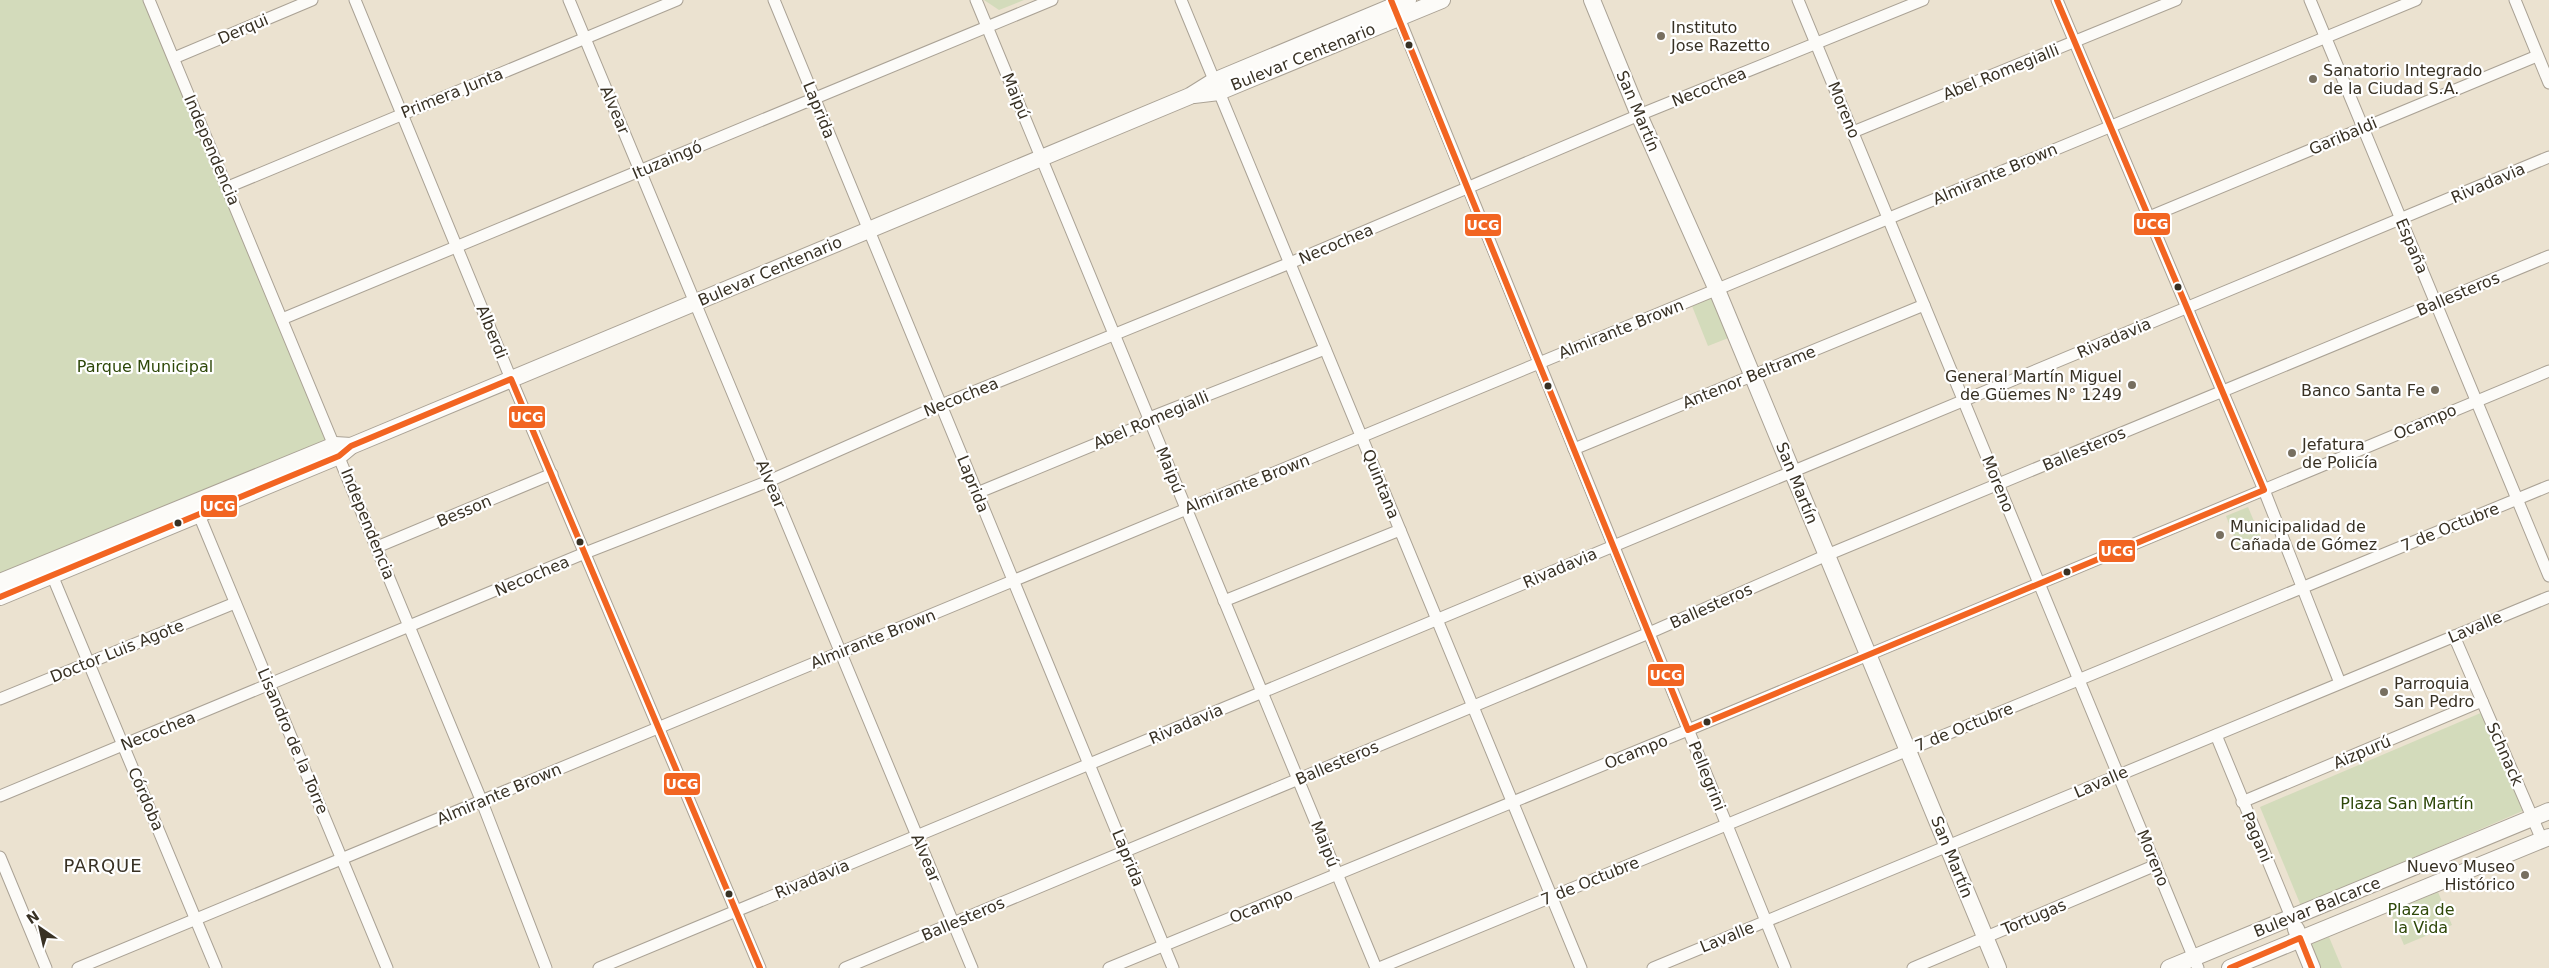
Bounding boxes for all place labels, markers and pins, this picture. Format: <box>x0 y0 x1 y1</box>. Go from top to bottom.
place label: Instituto Jose Razetto <box>1670 18 1770 55</box>
marker: Instituto Jose Razetto <box>1655 30 1667 42</box>
unlabelled marker <box>1404 40 1414 50</box>
place label: Sanatorio Integrado de la Ciudad S.A. <box>2323 61 2482 98</box>
marker: Sanatorio Integrado de la Ciudad S.A. <box>2307 73 2319 85</box>
unlabelled marker <box>2173 282 2183 292</box>
place label: General Martín Miguel de Güemes N° 1249 <box>1945 367 2122 404</box>
marker: General Martín Miguel de Güemes N° 1249 <box>2126 379 2138 391</box>
unlabelled marker <box>1543 381 1553 391</box>
place label: Banco Santa Fe <box>2301 381 2425 400</box>
marker: Banco Santa Fe <box>2429 384 2441 396</box>
place label: Jefatura de Policía <box>2301 435 2378 472</box>
marker: Jefatura de Policía <box>2286 447 2298 459</box>
place label: Municipalidad de Cañada de Gómez <box>2230 517 2377 554</box>
unlabelled marker <box>173 518 183 528</box>
marker: Municipalidad de Cañada de Gómez <box>2214 529 2226 541</box>
unlabelled marker <box>575 537 585 547</box>
unlabelled marker <box>2062 567 2072 577</box>
place label: Parroquia San Pedro <box>2394 674 2474 711</box>
marker: Parroquia San Pedro <box>2378 686 2390 698</box>
unlabelled marker <box>1702 717 1712 727</box>
place label: Nuevo Museo Histórico <box>2407 857 2515 894</box>
marker: Nuevo Museo Histórico <box>2519 869 2531 881</box>
unlabelled marker <box>724 889 734 899</box>

